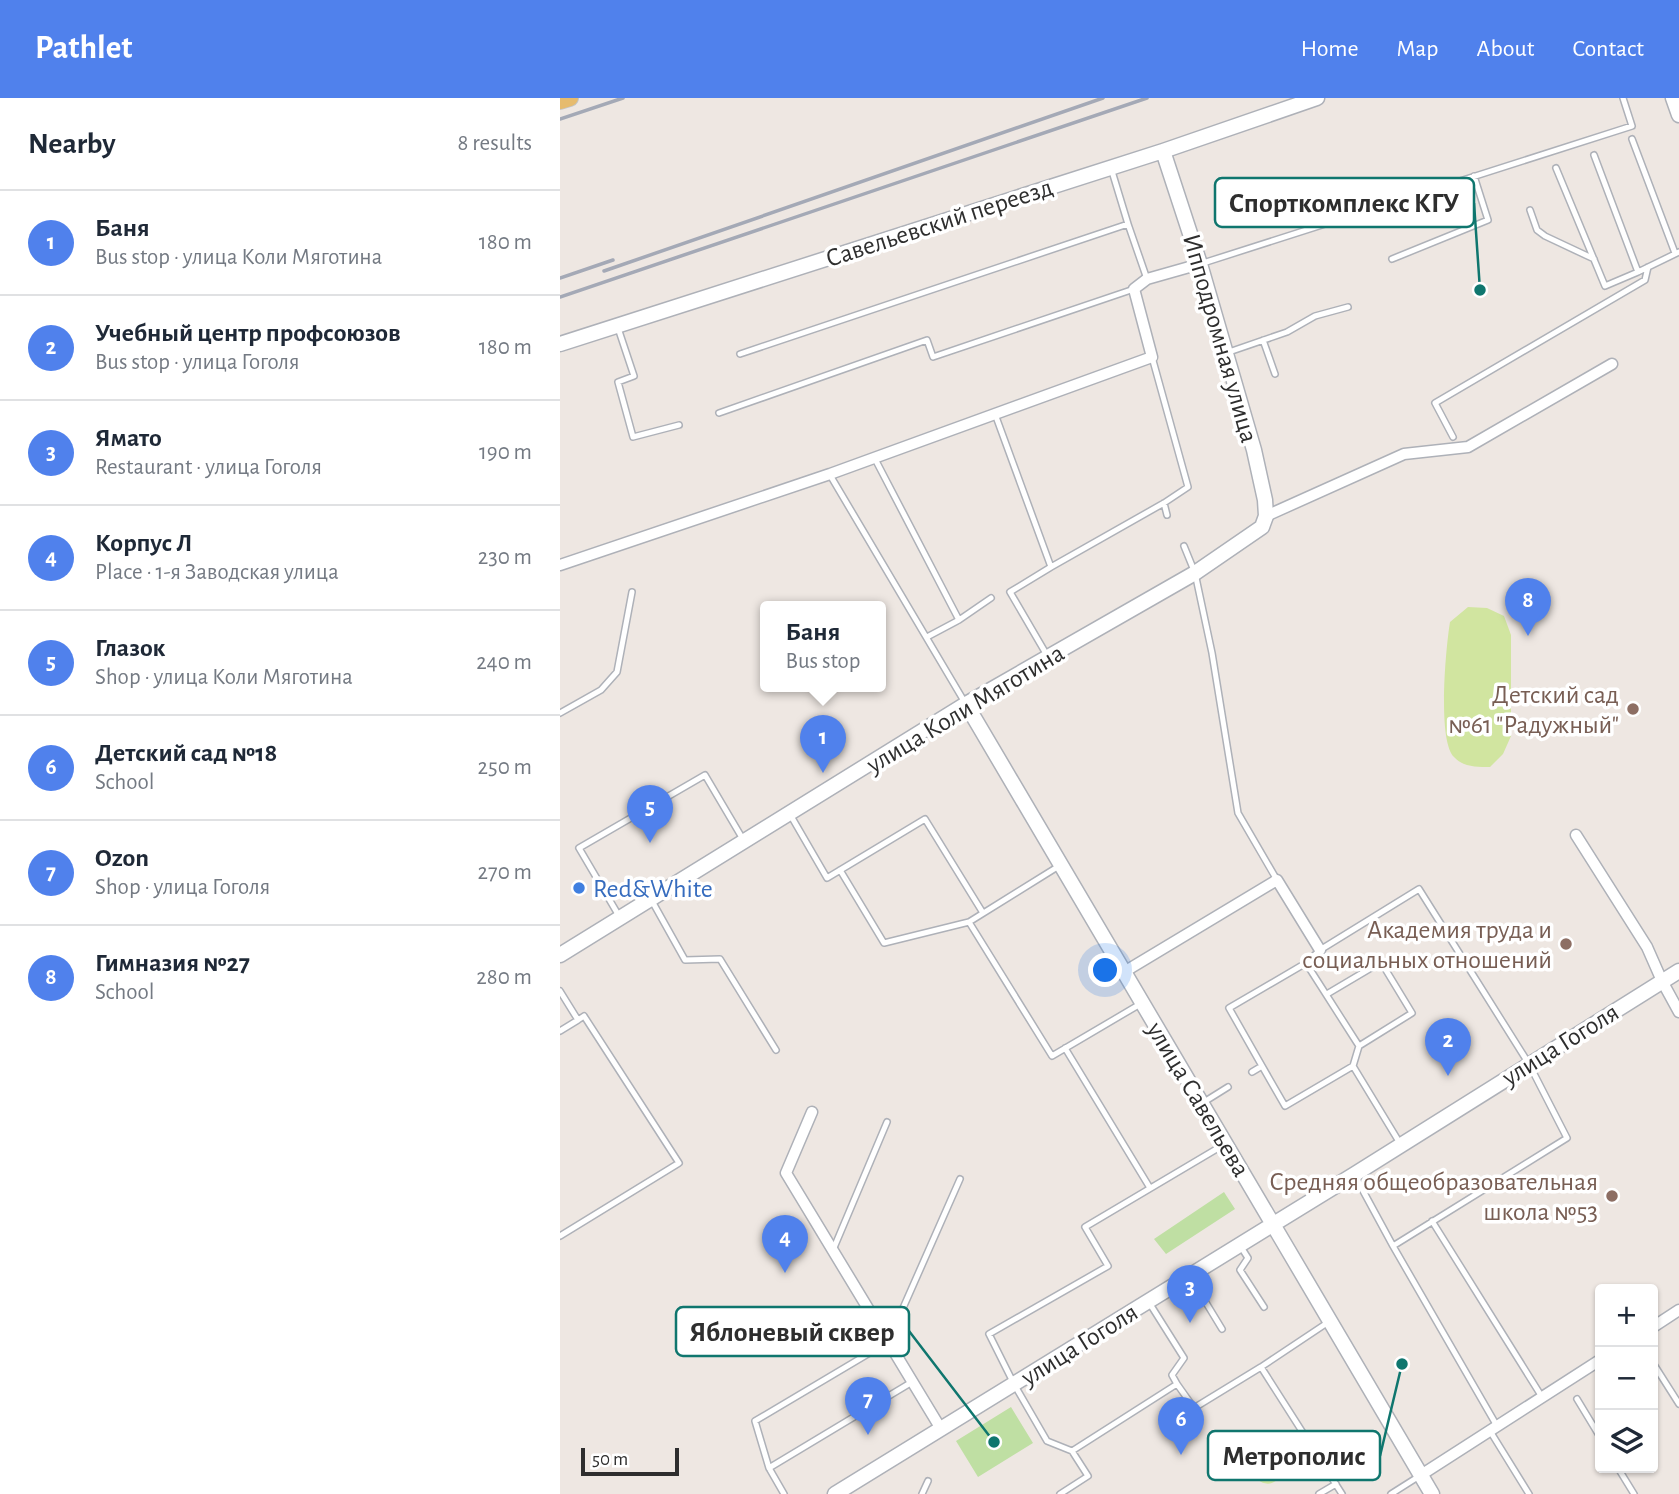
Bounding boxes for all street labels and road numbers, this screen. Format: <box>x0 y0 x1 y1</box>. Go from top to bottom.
street label: Савельевский переезд <box>823 174 1056 272</box>
street label: Ипподромная улица <box>1178 231 1262 446</box>
street label: улица Коли Мяготина <box>861 640 1069 779</box>
street label: улица Гоголя <box>1497 999 1623 1091</box>
street label: улица Савельева <box>1141 1017 1254 1181</box>
street label: улица Гоголя <box>1016 1299 1142 1391</box>

